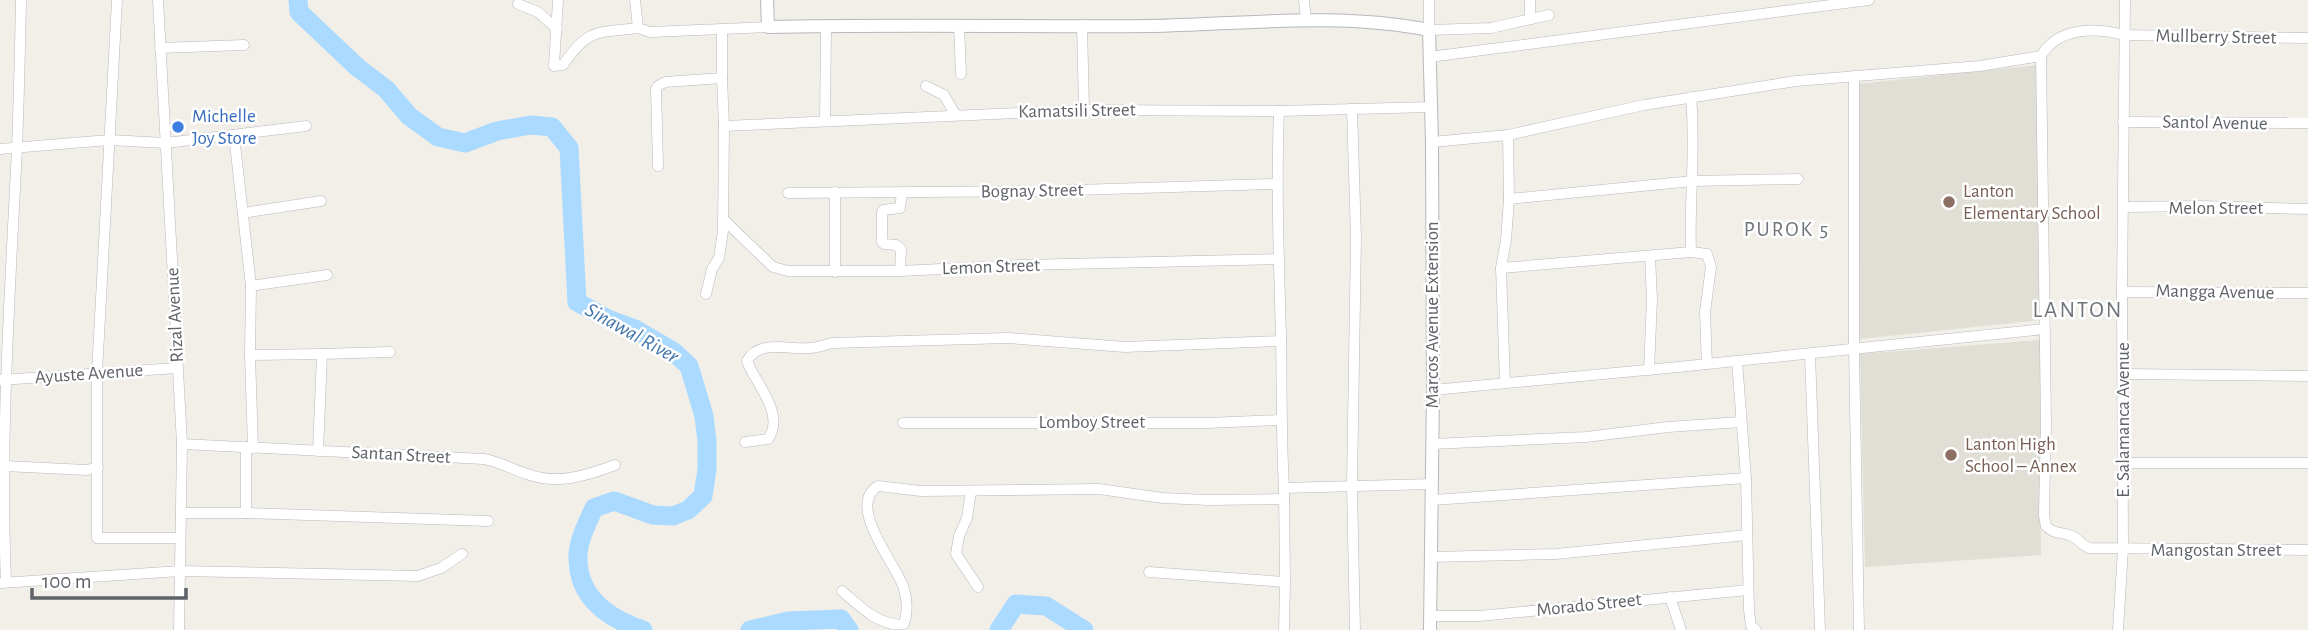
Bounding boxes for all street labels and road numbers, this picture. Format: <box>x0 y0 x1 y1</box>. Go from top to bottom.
street label: Mullberry Street <box>2155 26 2277 48</box>
street label: Kamatsili Street <box>1018 100 1136 122</box>
street label: Santol Avenue <box>2162 113 2268 133</box>
street label: Bognay Street <box>980 181 1084 201</box>
street label: Melon Street <box>2169 199 2263 218</box>
street label: Marcos Avenue Extension <box>1423 221 1442 409</box>
street label: Lemon Street <box>941 256 1041 278</box>
street label: Rizal Avenue <box>163 267 187 363</box>
street label: Mangga Avenue <box>2155 281 2275 303</box>
street label: E. Salamanca Avenue <box>2114 342 2133 498</box>
street label: Ayuste Avenue <box>34 361 144 387</box>
street label: Lomboy Street <box>1039 413 1145 432</box>
street label: Santan Street <box>351 443 451 467</box>
street label: Mangostan Street <box>2150 541 2282 560</box>
street label: Morado Street <box>1536 590 1642 620</box>

